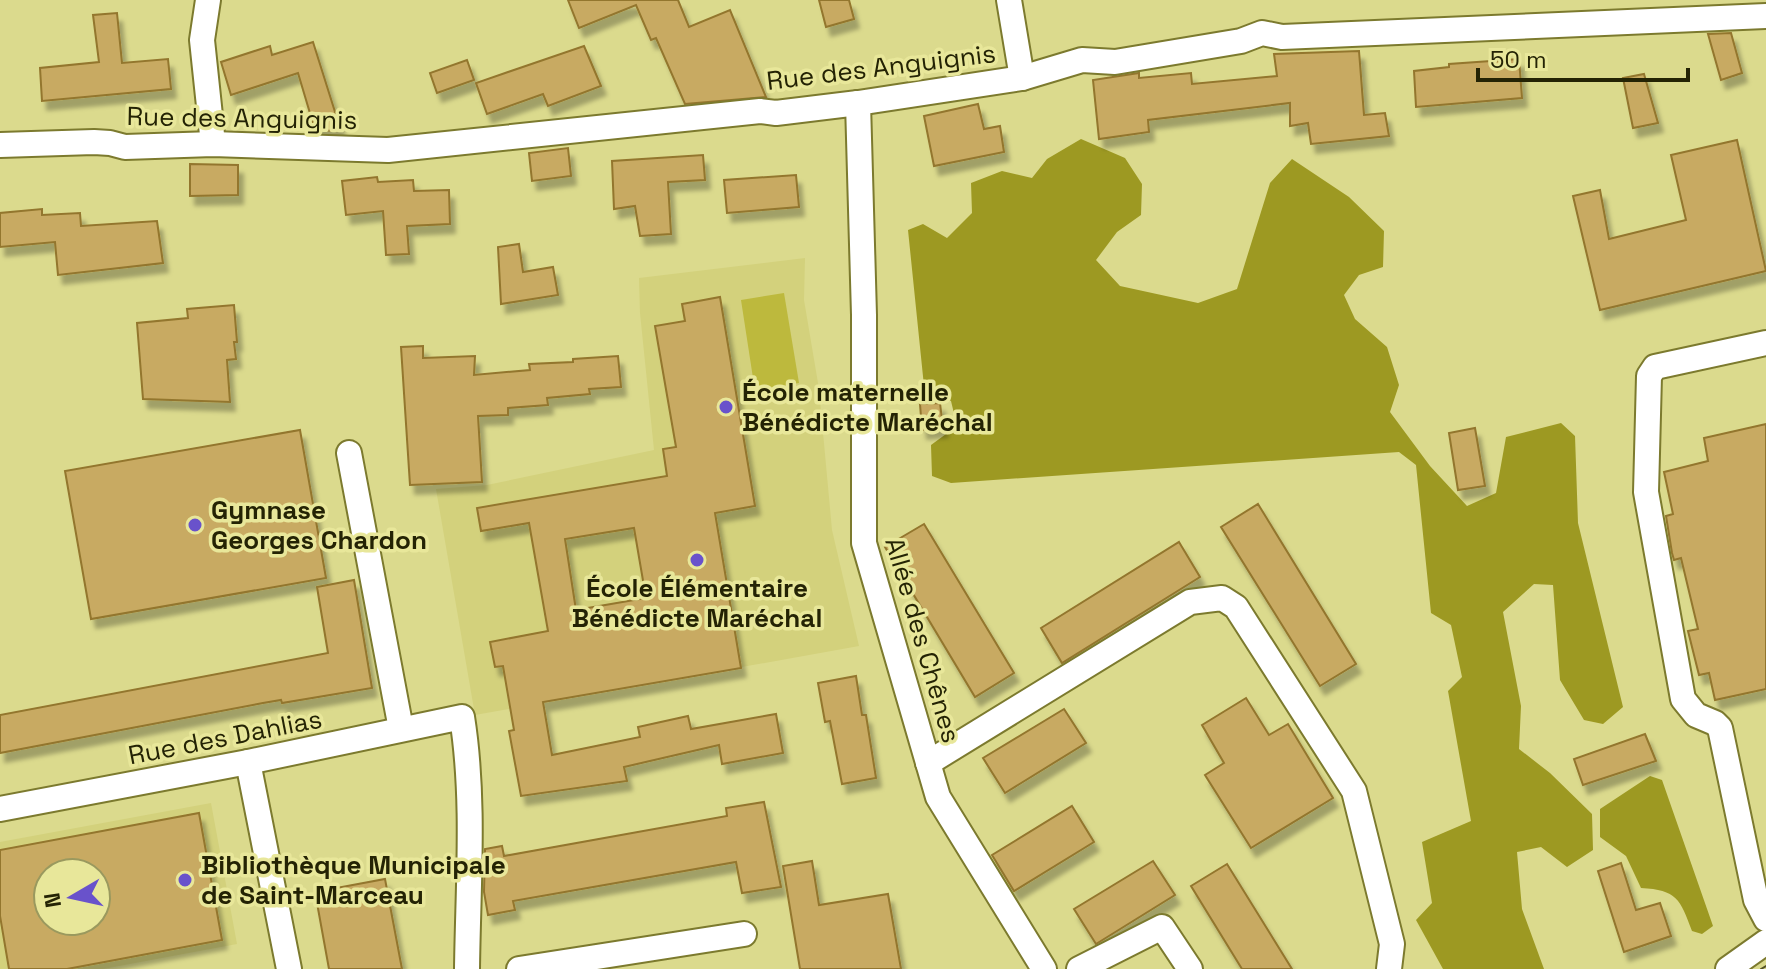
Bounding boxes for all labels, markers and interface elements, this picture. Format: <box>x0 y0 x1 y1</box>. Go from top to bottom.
scale bar <box>1478 32 1688 82</box>
street label: Rue des Anguignis <box>765 36 997 98</box>
text: 50 m <box>1490 44 1547 75</box>
street label: Rue des Anguignis <box>126 99 358 137</box>
place label: École maternelle Bénédicte Maréchal <box>742 375 993 439</box>
marker: École maternelle Bénédicte Maréchal <box>717 398 735 416</box>
place label: Gymnase Georges Chardon <box>211 493 427 557</box>
marker: Gymnase Georges Chardon <box>186 516 204 534</box>
street label: Allée des Chênes <box>877 533 969 747</box>
marker: École Élémentaire Bénédicte Maréchal <box>688 551 706 569</box>
place label: École Élémentaire Bénédicte Maréchal <box>572 571 822 635</box>
street label: Rue des Dahlias <box>125 702 325 772</box>
place label: Bibliothèque Municipale de Saint-Marceau <box>201 848 506 912</box>
north arrow <box>32 857 112 937</box>
marker: Bibliothèque Municipale de Saint-Marceau <box>176 871 194 889</box>
text: N <box>37 891 67 910</box>

